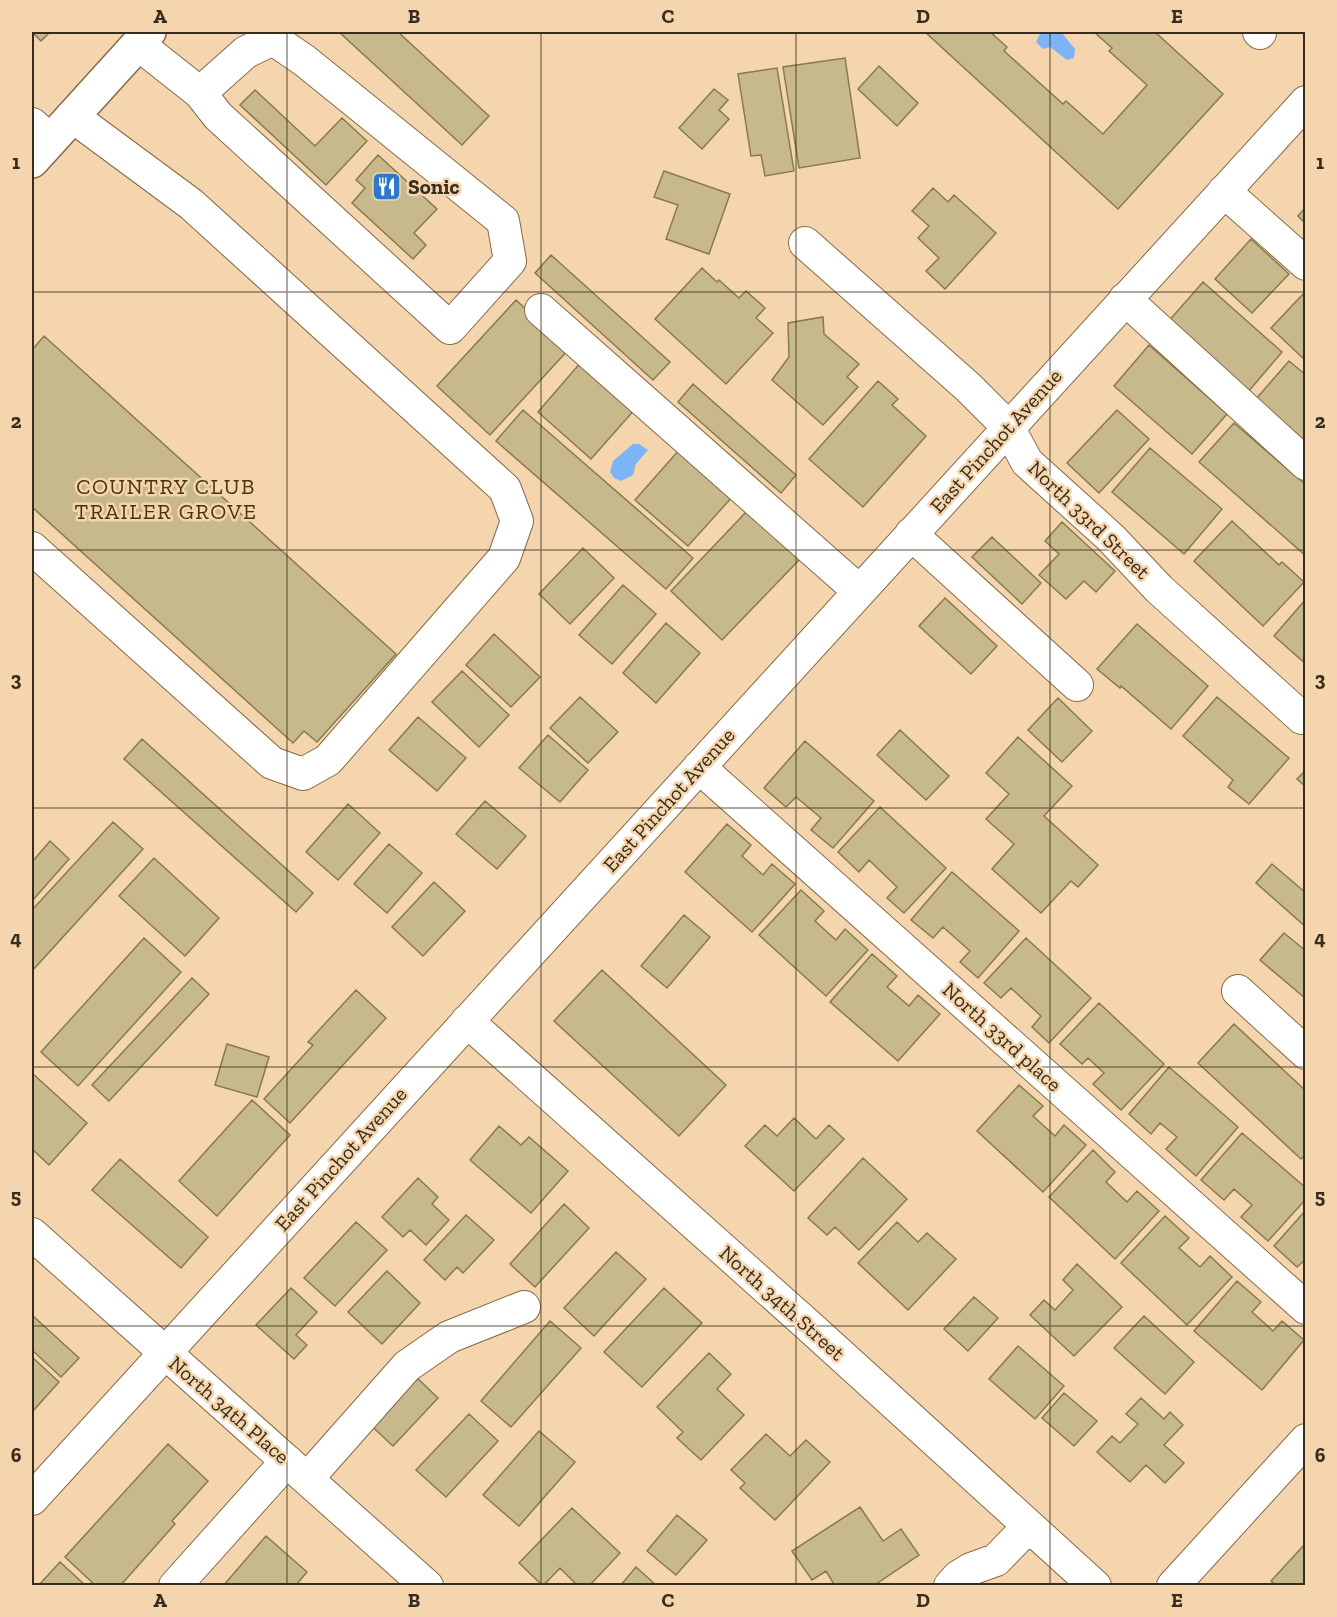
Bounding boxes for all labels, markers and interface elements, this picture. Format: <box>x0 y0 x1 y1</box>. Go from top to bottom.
text: A <box>153 4 167 28</box>
text: B <box>408 4 420 28</box>
text: C <box>662 4 675 28</box>
text: D <box>916 4 930 28</box>
text: E <box>1171 4 1183 28</box>
text: 1 <box>12 150 20 174</box>
text: 1 <box>1316 150 1324 174</box>
restaurant icon: Sonic <box>371 171 403 203</box>
place label: Sonic <box>408 174 459 199</box>
street label: East Pinchot Avenue <box>924 364 1067 518</box>
text: 2 <box>11 409 22 433</box>
text: 2 <box>1315 409 1326 433</box>
street label: North 33rd Street <box>1023 455 1156 584</box>
district label: COUNTRY CLUB TRAILER GROVE <box>75 473 257 525</box>
text: 3 <box>11 667 22 691</box>
text: 3 <box>1315 667 1326 691</box>
street label: East Pinchot Avenue <box>597 723 740 877</box>
text: 4 <box>10 926 22 950</box>
text: 4 <box>1314 926 1326 950</box>
street label: North 33rd place <box>938 977 1067 1097</box>
street label: East Pinchot Avenue <box>269 1082 412 1236</box>
text: 5 <box>11 1184 21 1208</box>
text: 5 <box>1315 1184 1325 1208</box>
street label: North 34th Street <box>715 1240 850 1366</box>
street label: North 34th Place <box>164 1350 295 1469</box>
text: 6 <box>11 1443 22 1467</box>
text: 6 <box>1315 1443 1326 1467</box>
text: A <box>153 1588 167 1612</box>
text: B <box>408 1588 420 1612</box>
text: C <box>662 1588 675 1612</box>
text: D <box>916 1588 930 1612</box>
text: E <box>1171 1588 1183 1612</box>

